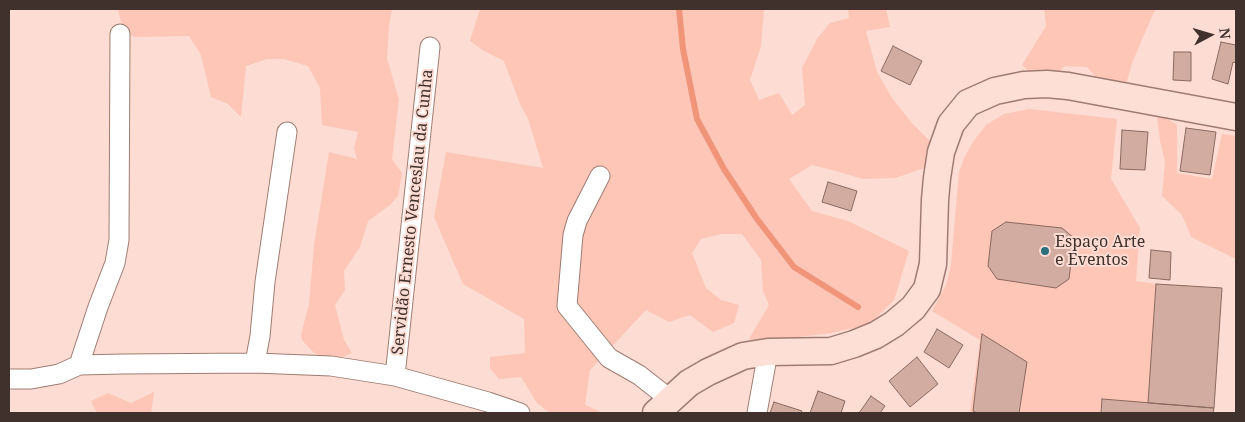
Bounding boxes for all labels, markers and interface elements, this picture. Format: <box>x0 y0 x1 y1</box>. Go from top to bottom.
north arrow <box>1185 10 1235 60</box>
text: N <box>1215 27 1235 40</box>
street label: Servidão Ernesto Venceslau da Cunha <box>388 68 438 356</box>
place label: Espaço Arte e Eventos <box>1055 232 1145 270</box>
marker: Espaço Arte e Eventos <box>1039 245 1051 257</box>

